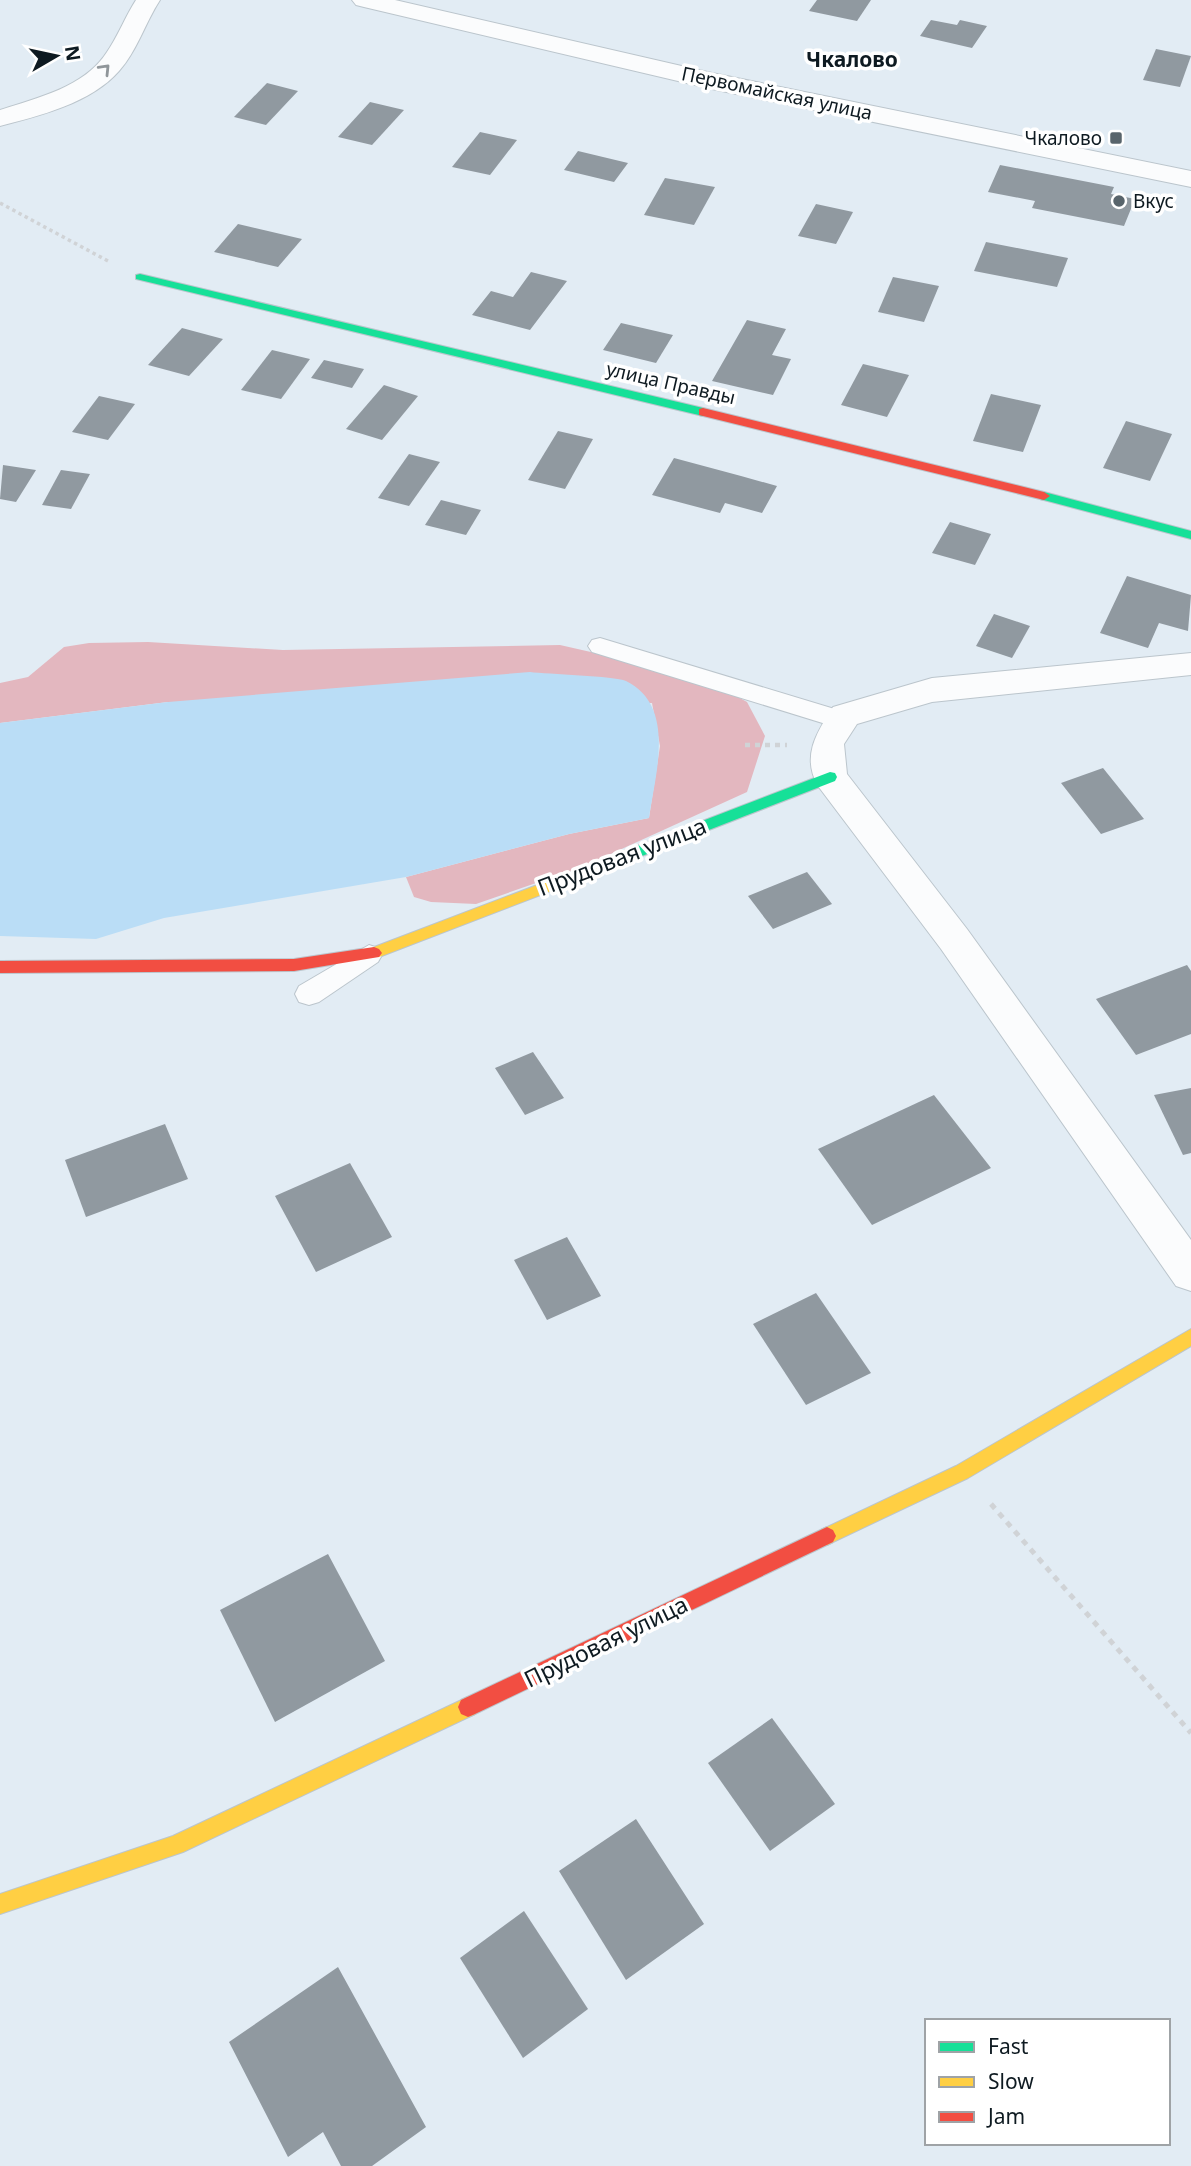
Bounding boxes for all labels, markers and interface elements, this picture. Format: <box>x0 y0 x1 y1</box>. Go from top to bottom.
north arrow <box>21 21 91 91</box>
text: N <box>59 44 87 63</box>
district label: Чкалово <box>806 45 898 73</box>
street label: Первомайская улица <box>679 60 875 126</box>
one-way arrow <box>96 64 109 77</box>
place label: Чкалово <box>1024 125 1102 151</box>
marker: Чкалово <box>1108 130 1124 146</box>
place label: Вкус <box>1133 188 1174 214</box>
marker: Вкус <box>1111 193 1127 209</box>
street label: улица Правды <box>604 356 738 410</box>
street label: Прудовая улица <box>533 809 711 903</box>
street label: Прудовая улица <box>518 1588 693 1695</box>
legend <box>925 2019 1170 2145</box>
text: Fast <box>988 2032 1029 2060</box>
text: Slow <box>988 2067 1034 2095</box>
text: Jam <box>986 2102 1025 2130</box>

